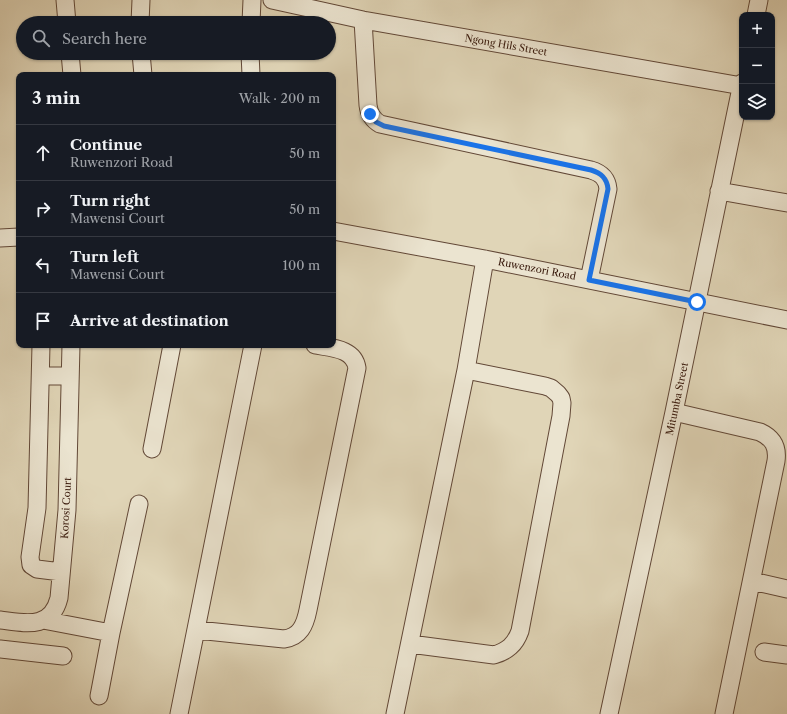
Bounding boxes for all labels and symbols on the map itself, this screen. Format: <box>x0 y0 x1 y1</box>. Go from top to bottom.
street label: Ngong Hils Street <box>464 31 549 59</box>
route end <box>361 105 379 123</box>
street label: Ruwenzori Road <box>497 255 577 283</box>
route start <box>688 293 706 311</box>
street label: Mitumba Street <box>663 361 691 437</box>
street label: Korosi Court <box>58 476 74 539</box>

